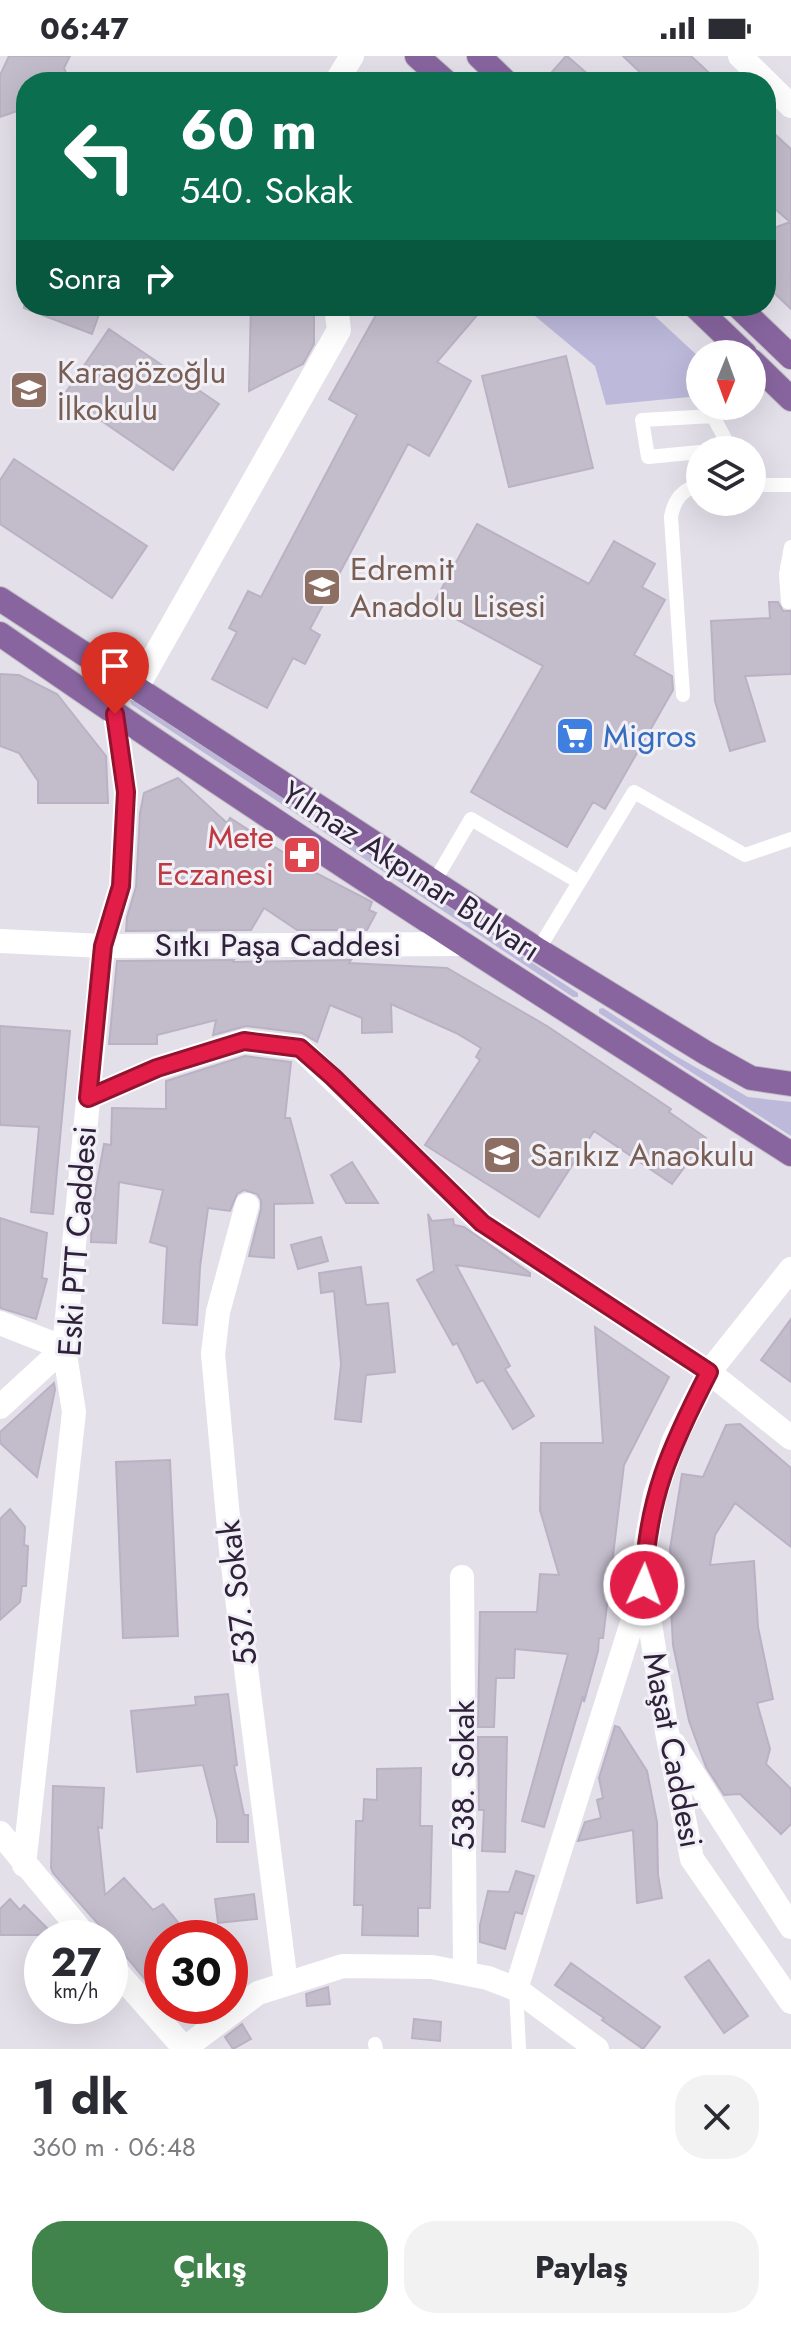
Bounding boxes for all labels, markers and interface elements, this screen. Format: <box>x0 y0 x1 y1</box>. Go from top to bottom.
text: 06:47 <box>40 7 129 50</box>
text: 60 m <box>180 89 317 170</box>
icon: left <box>48 104 152 208</box>
text: 540. Sokak <box>180 164 353 216</box>
icon: right <box>137 256 181 300</box>
text: Sonra <box>48 257 121 300</box>
north arrow <box>686 340 766 420</box>
map controls <box>686 340 766 516</box>
place label: Karagözoğlu İlkokulu <box>57 349 226 432</box>
school or university icon: Karagözoğlu İlkokulu <box>8 369 50 411</box>
button: layers <box>686 436 766 516</box>
place label: Edremit Anadolu Lisesi <box>350 546 546 629</box>
school or university icon: Edremit Anadolu Lisesi <box>301 566 343 608</box>
pin <box>81 632 149 714</box>
icon: arrive <box>93 644 137 688</box>
place label: Migros <box>603 713 696 759</box>
supermarket icon: Migros <box>554 715 596 757</box>
street label: Yılmaz Akpınar Bulvarı <box>272 770 550 972</box>
place label: Mete Eczanesi <box>156 814 274 897</box>
pharmacy icon: Mete Eczanesi <box>281 834 323 876</box>
street label: Sıtkı Paşa Caddesi <box>155 922 401 968</box>
street label: Eski PTT Caddesi <box>46 1124 108 1358</box>
place label: Sarıkız Anaokulu <box>530 1132 754 1178</box>
school or university icon: Sarıkız Anaokulu <box>481 1134 523 1176</box>
street label: 537. Sokak <box>205 1517 269 1668</box>
position arrow <box>602 1543 686 1627</box>
street label: Maşat Caddesi <box>631 1648 715 1852</box>
street label: 538. Sokak <box>440 1699 486 1850</box>
speed limit sign: 30 <box>144 1920 248 2024</box>
text: 27 <box>51 1933 101 1991</box>
text: km/h <box>53 1977 99 2006</box>
text: 1 dk <box>32 2063 128 2132</box>
button: close <box>675 2075 759 2159</box>
text: 360 m · 06:48 <box>32 2128 196 2166</box>
button: Çıkış <box>32 2221 388 2313</box>
button: Paylaş <box>404 2221 759 2313</box>

